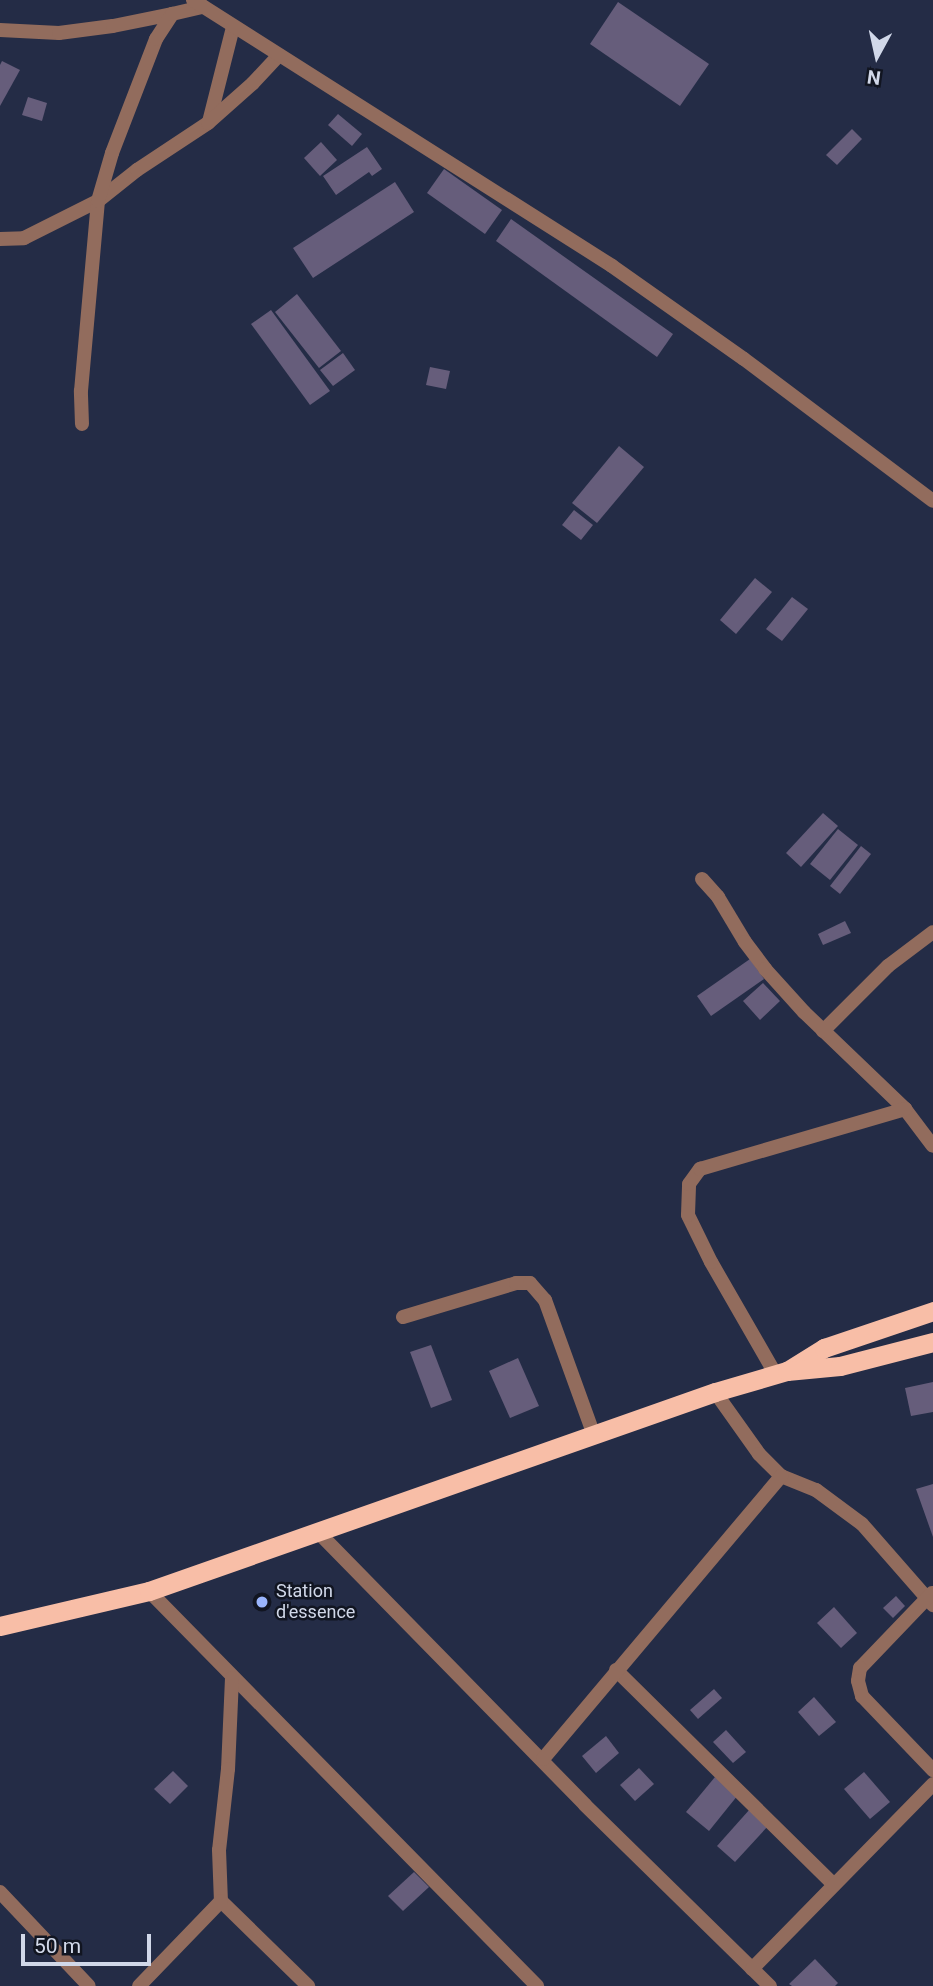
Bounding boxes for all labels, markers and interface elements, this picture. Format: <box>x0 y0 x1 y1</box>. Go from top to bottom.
north arrow <box>842 21 912 91</box>
text: N <box>866 65 882 90</box>
place label: Station d'essence <box>276 1581 355 1624</box>
marker: Station d'essence <box>254 1594 270 1610</box>
scale bar <box>24 1920 154 1964</box>
text: 50 m <box>34 1934 81 1958</box>

